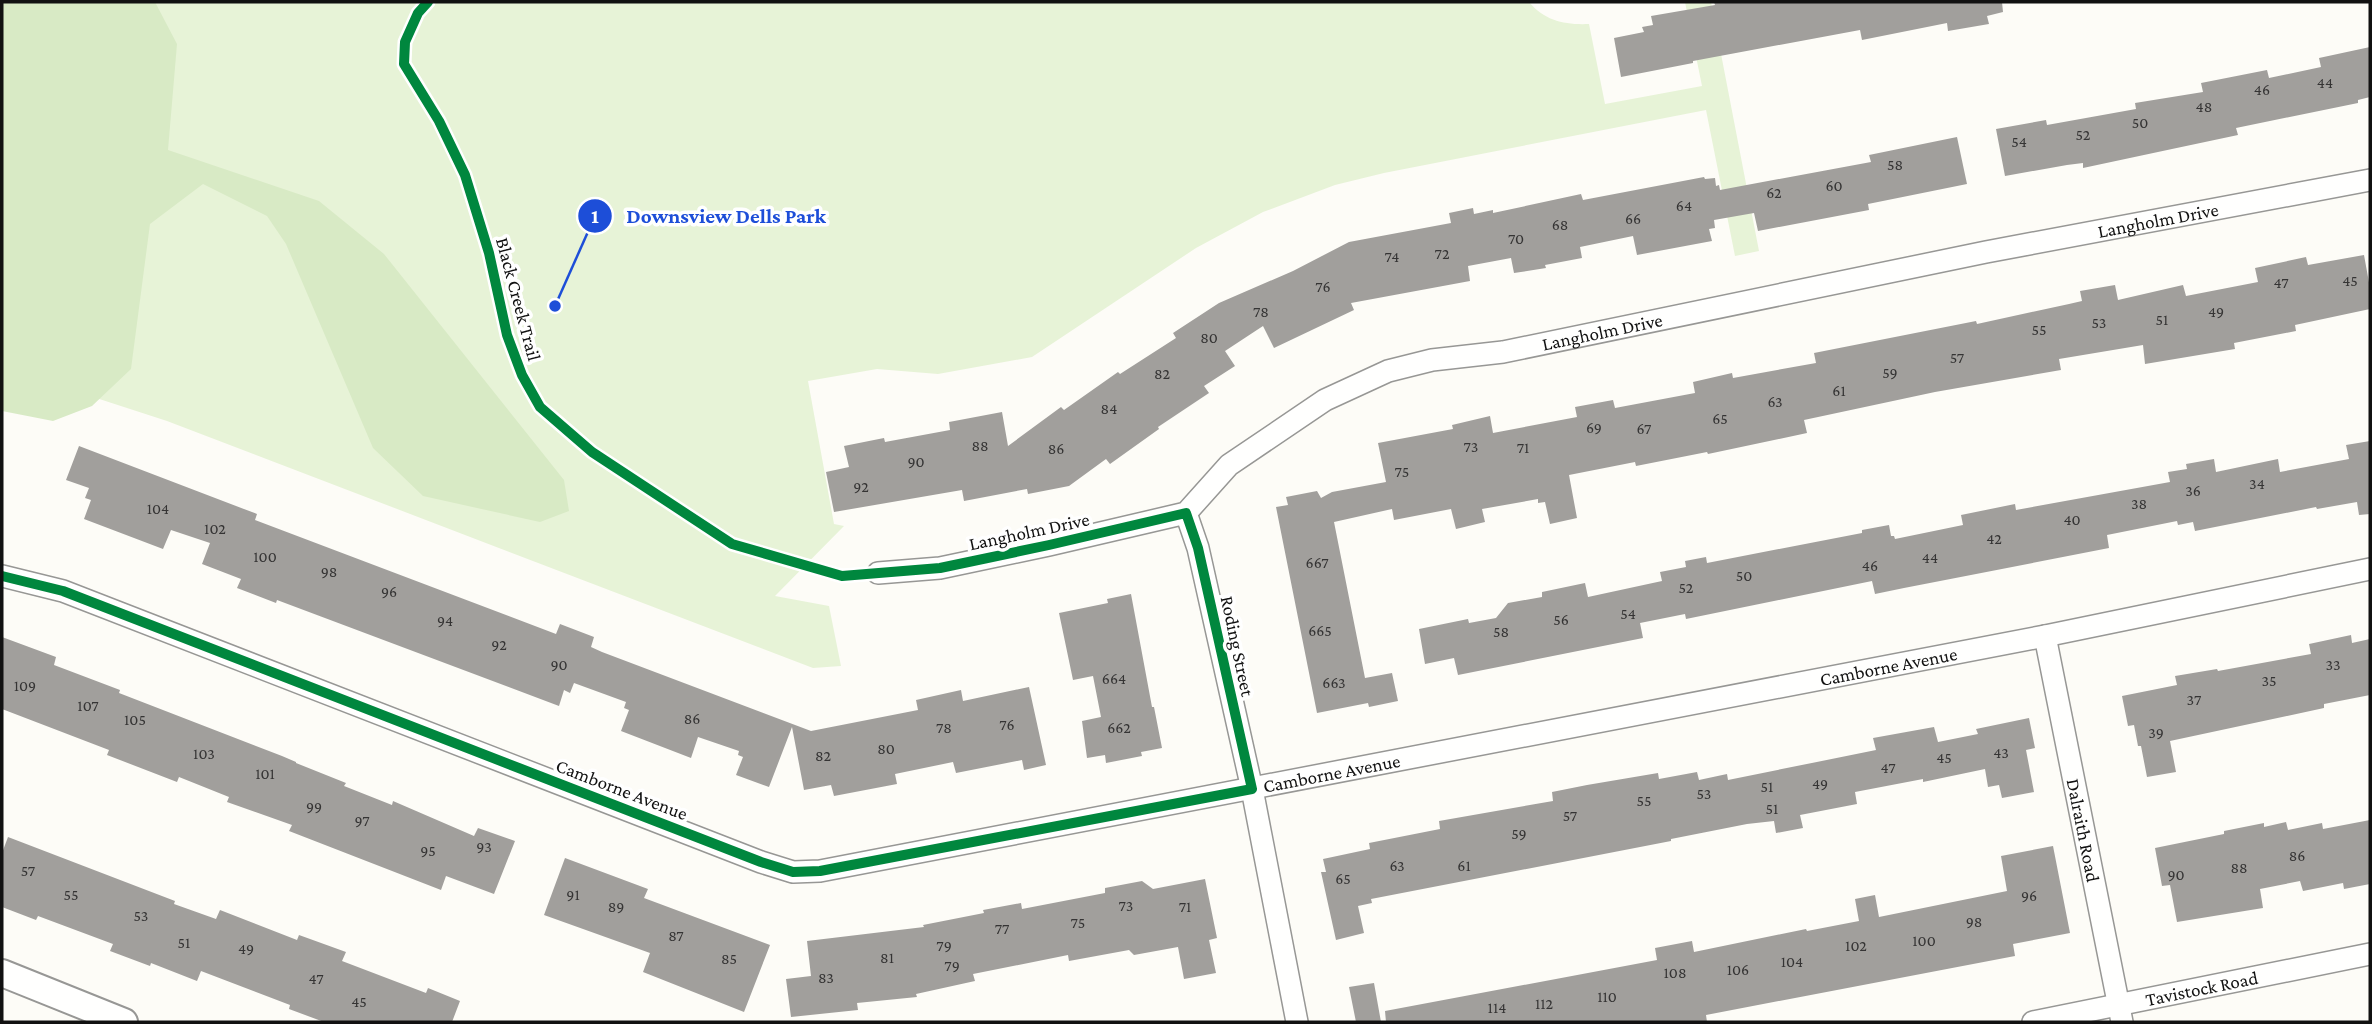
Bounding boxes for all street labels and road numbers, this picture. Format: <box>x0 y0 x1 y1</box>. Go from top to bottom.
street label: Langholm Drive <box>2096 199 2220 242</box>
street label: Black Creek Trail <box>492 235 545 363</box>
street label: Langholm Drive <box>1540 309 1664 355</box>
street label: Langholm Drive <box>967 508 1091 554</box>
street label: Roding Street <box>1217 594 1259 699</box>
street label: Camborne Avenue <box>1818 643 1959 690</box>
street label: Camborne Avenue <box>1261 750 1402 797</box>
street label: Camborne Avenue <box>553 755 691 824</box>
street label: Dalraith Road <box>2063 777 2104 884</box>
street label: Tavistock Road <box>2144 967 2260 1010</box>

